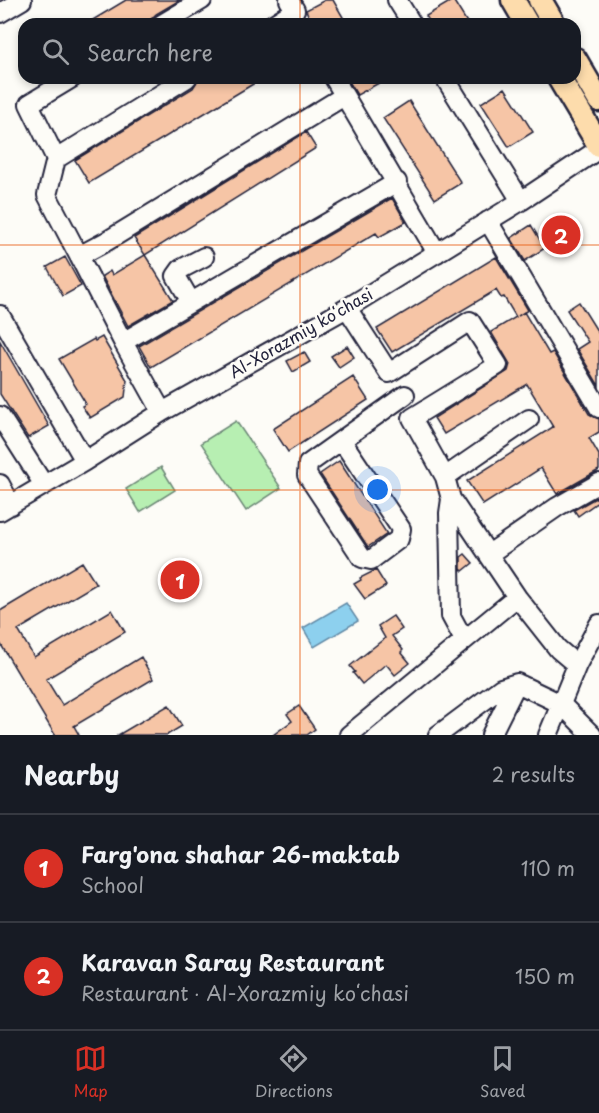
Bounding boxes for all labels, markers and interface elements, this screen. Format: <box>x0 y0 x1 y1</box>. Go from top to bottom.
search box <box>18 18 581 84</box>
icon: search <box>39 35 72 68</box>
text: Search here <box>87 35 213 68</box>
pin: 2 <box>542 212 580 258</box>
street label: Al-Xorazmiy koʻchasi <box>224 281 377 383</box>
your location <box>363 475 392 504</box>
pin: 1 <box>160 558 200 602</box>
text: Nearby <box>24 755 119 794</box>
text: 2 results <box>492 759 575 789</box>
text: Farg'ona shahar 26-maktab <box>81 837 400 870</box>
text: 1 <box>39 853 48 883</box>
text: 110 m <box>521 853 575 883</box>
text: School <box>81 870 144 900</box>
text: Karavan Saray Restaurant <box>81 945 385 978</box>
text: 2 <box>36 961 51 991</box>
text: 150 m <box>515 961 575 991</box>
text: Restaurant · Al-Xorazmiy koʻchasi <box>81 978 409 1008</box>
tab: Map <box>74 1042 108 1102</box>
tab: Directions <box>255 1042 333 1102</box>
tab: Saved <box>480 1042 525 1102</box>

